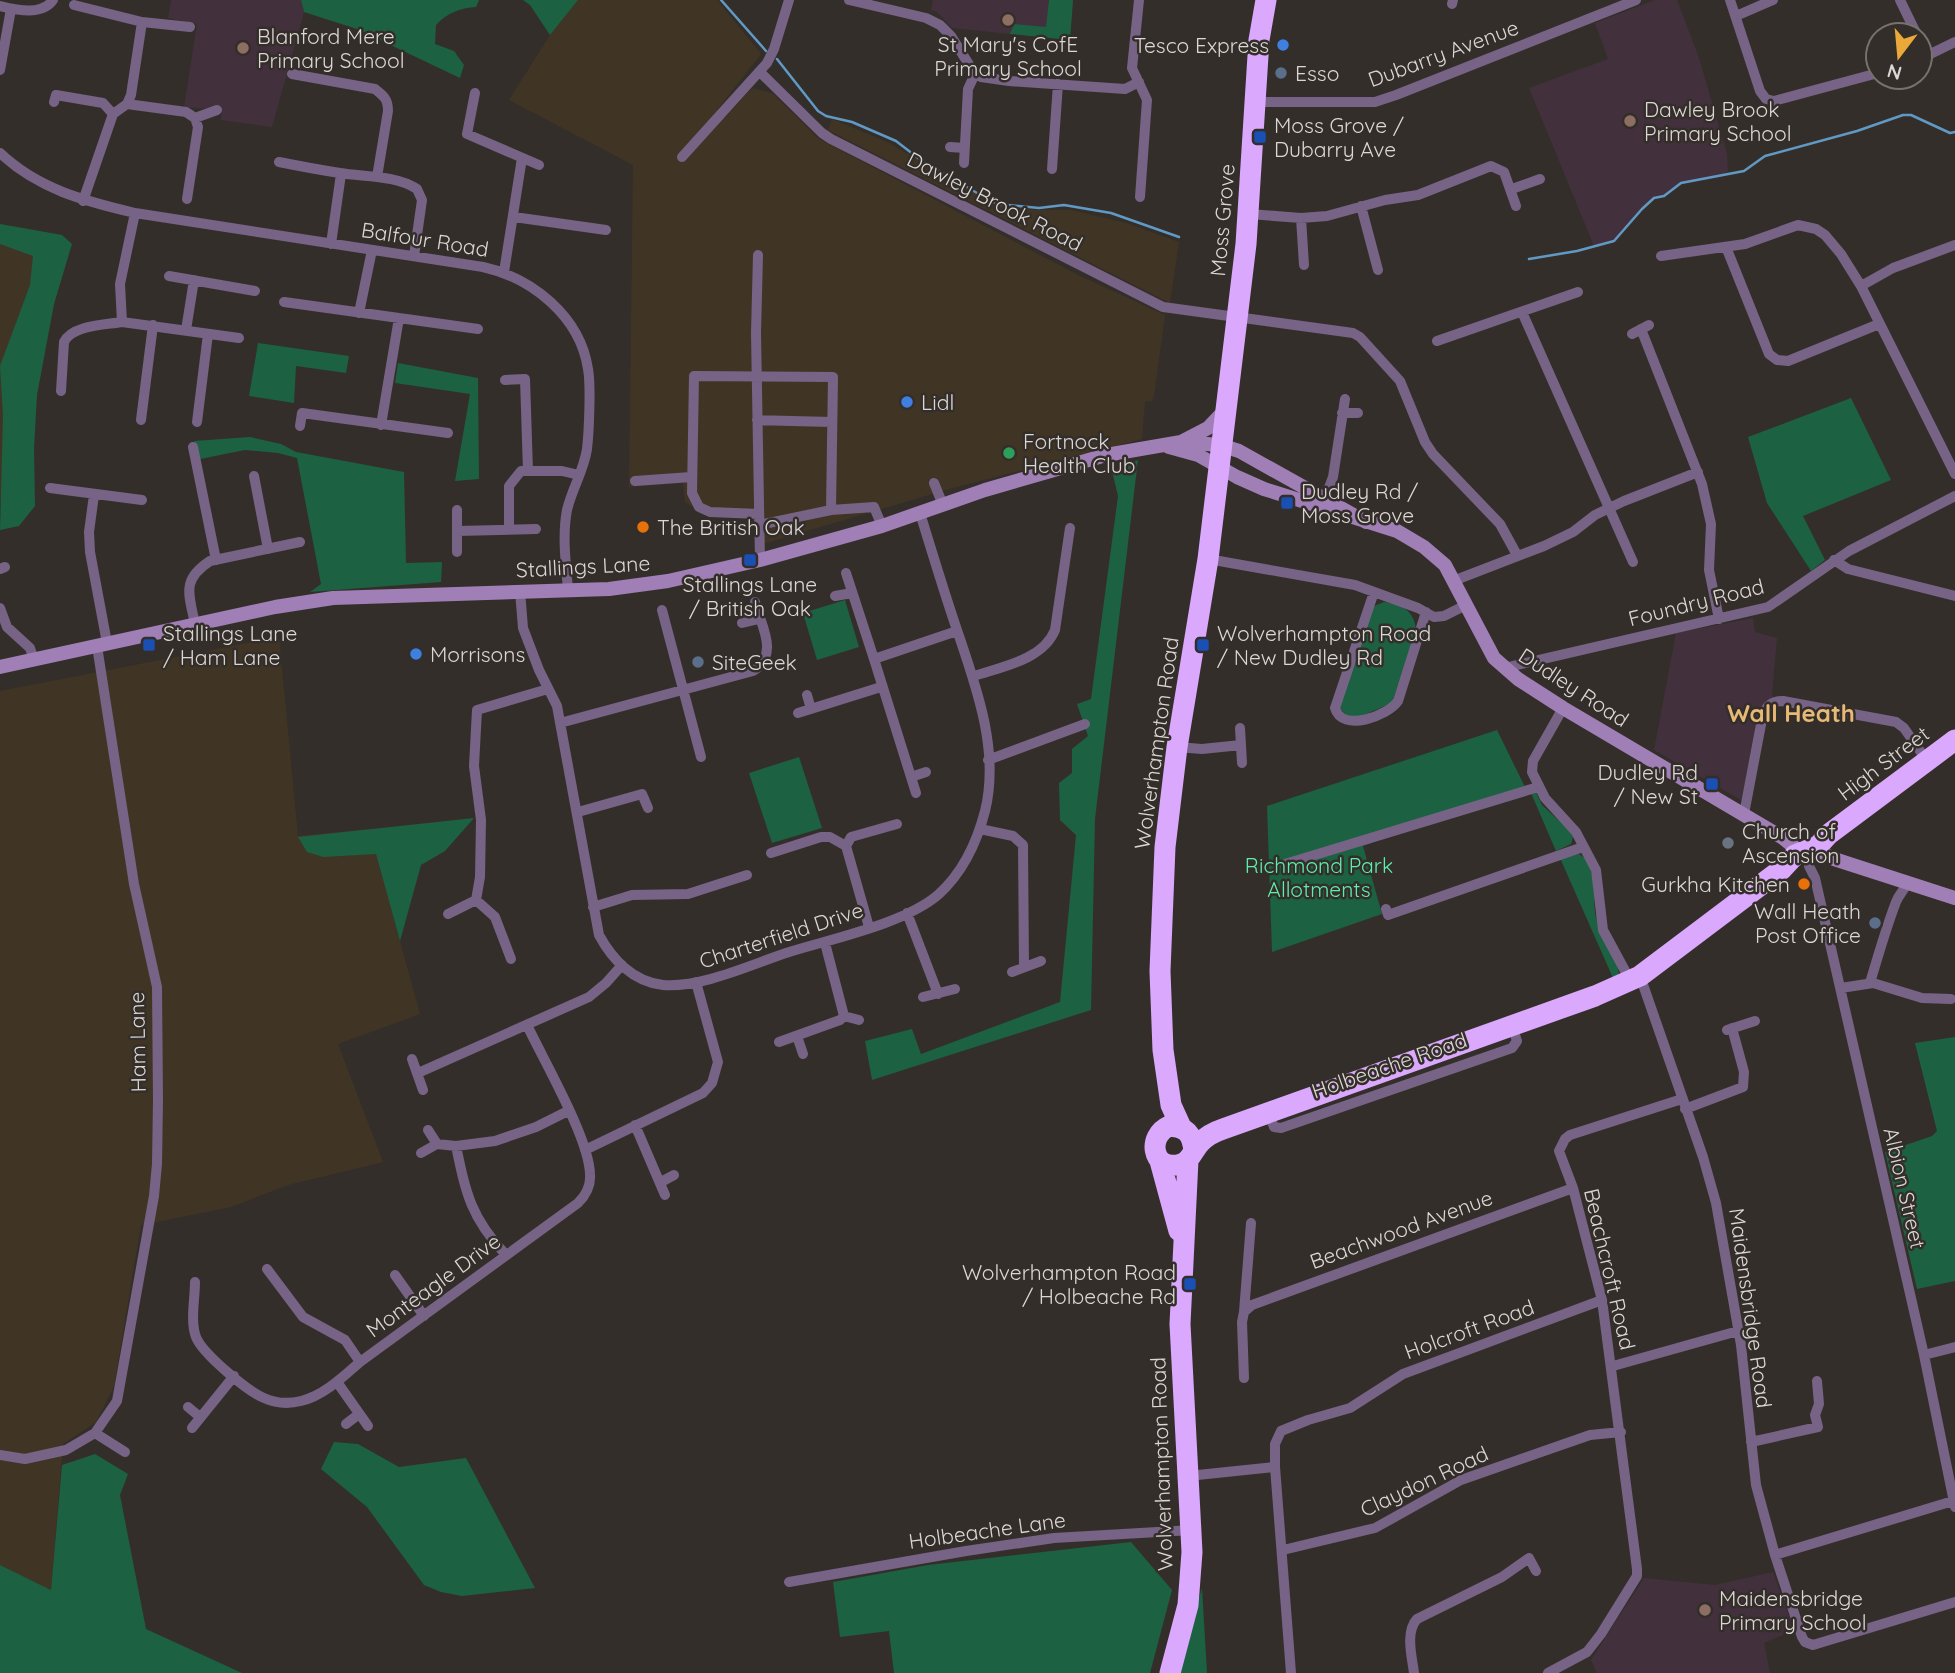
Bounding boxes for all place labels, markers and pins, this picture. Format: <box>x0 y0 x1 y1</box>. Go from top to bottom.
marker: St Mary's CofE Primary School <box>1000 12 1016 28</box>
place label: Blanford Mere Primary School <box>257 23 405 73</box>
place label: St Mary's CofE Primary School <box>934 31 1082 81</box>
place label: Tesco Express <box>1134 32 1269 58</box>
marker: Tesco Express <box>1275 37 1291 53</box>
marker: Blanford Mere Primary School <box>235 40 251 56</box>
place label: Esso <box>1295 60 1339 86</box>
marker: Esso <box>1273 65 1289 81</box>
place label: Dawley Brook Primary School <box>1644 96 1792 146</box>
place label: Moss Grove / Dubarry Ave <box>1274 112 1404 162</box>
marker: Dawley Brook Primary School <box>1622 113 1638 129</box>
marker: Moss Grove / Dubarry Ave <box>1252 129 1268 145</box>
place label: Lidl <box>921 389 954 415</box>
marker: Lidl <box>899 394 915 410</box>
place label: Fortnock Health Club <box>1023 428 1135 478</box>
marker: Fortnock Health Club <box>1001 445 1017 461</box>
place label: Dudley Rd / Moss Grove <box>1301 478 1418 528</box>
marker: Dudley Rd / Moss Grove <box>1279 495 1295 511</box>
place label: The British Oak <box>657 514 805 540</box>
marker: The British Oak <box>635 519 651 535</box>
marker: Stallings Lane / British Oak <box>742 552 758 568</box>
place label: Stallings Lane / British Oak <box>683 571 817 621</box>
place label: Stallings Lane / Ham Lane <box>163 620 297 670</box>
place label: Wolverhampton Road / New Dudley Rd <box>1217 620 1431 670</box>
marker: Stallings Lane / Ham Lane <box>141 637 157 653</box>
marker: Wolverhampton Road / New Dudley Rd <box>1195 637 1211 653</box>
place label: Morrisons <box>430 641 525 667</box>
marker: Morrisons <box>408 646 424 662</box>
place label: SiteGeek <box>712 649 797 675</box>
marker: SiteGeek <box>690 654 706 670</box>
place label: Dudley Rd / New St <box>1597 759 1698 809</box>
marker: Dudley Rd / New St <box>1704 776 1720 792</box>
place label: Church of Ascension <box>1742 818 1839 868</box>
marker: Church of Ascension <box>1720 835 1736 851</box>
place label: Gurkha Kitchen <box>1641 871 1790 897</box>
marker: Gurkha Kitchen <box>1796 876 1812 892</box>
place label: Wall Heath Post Office <box>1754 898 1861 948</box>
marker: Wall Heath Post Office <box>1867 915 1883 931</box>
place label: Wolverhampton Road / Holbeache Rd <box>962 1259 1176 1309</box>
marker: Wolverhampton Road / Holbeache Rd <box>1182 1276 1198 1292</box>
place label: Maidensbridge Primary School <box>1719 1585 1867 1635</box>
marker: Maidensbridge Primary School <box>1697 1602 1713 1618</box>

